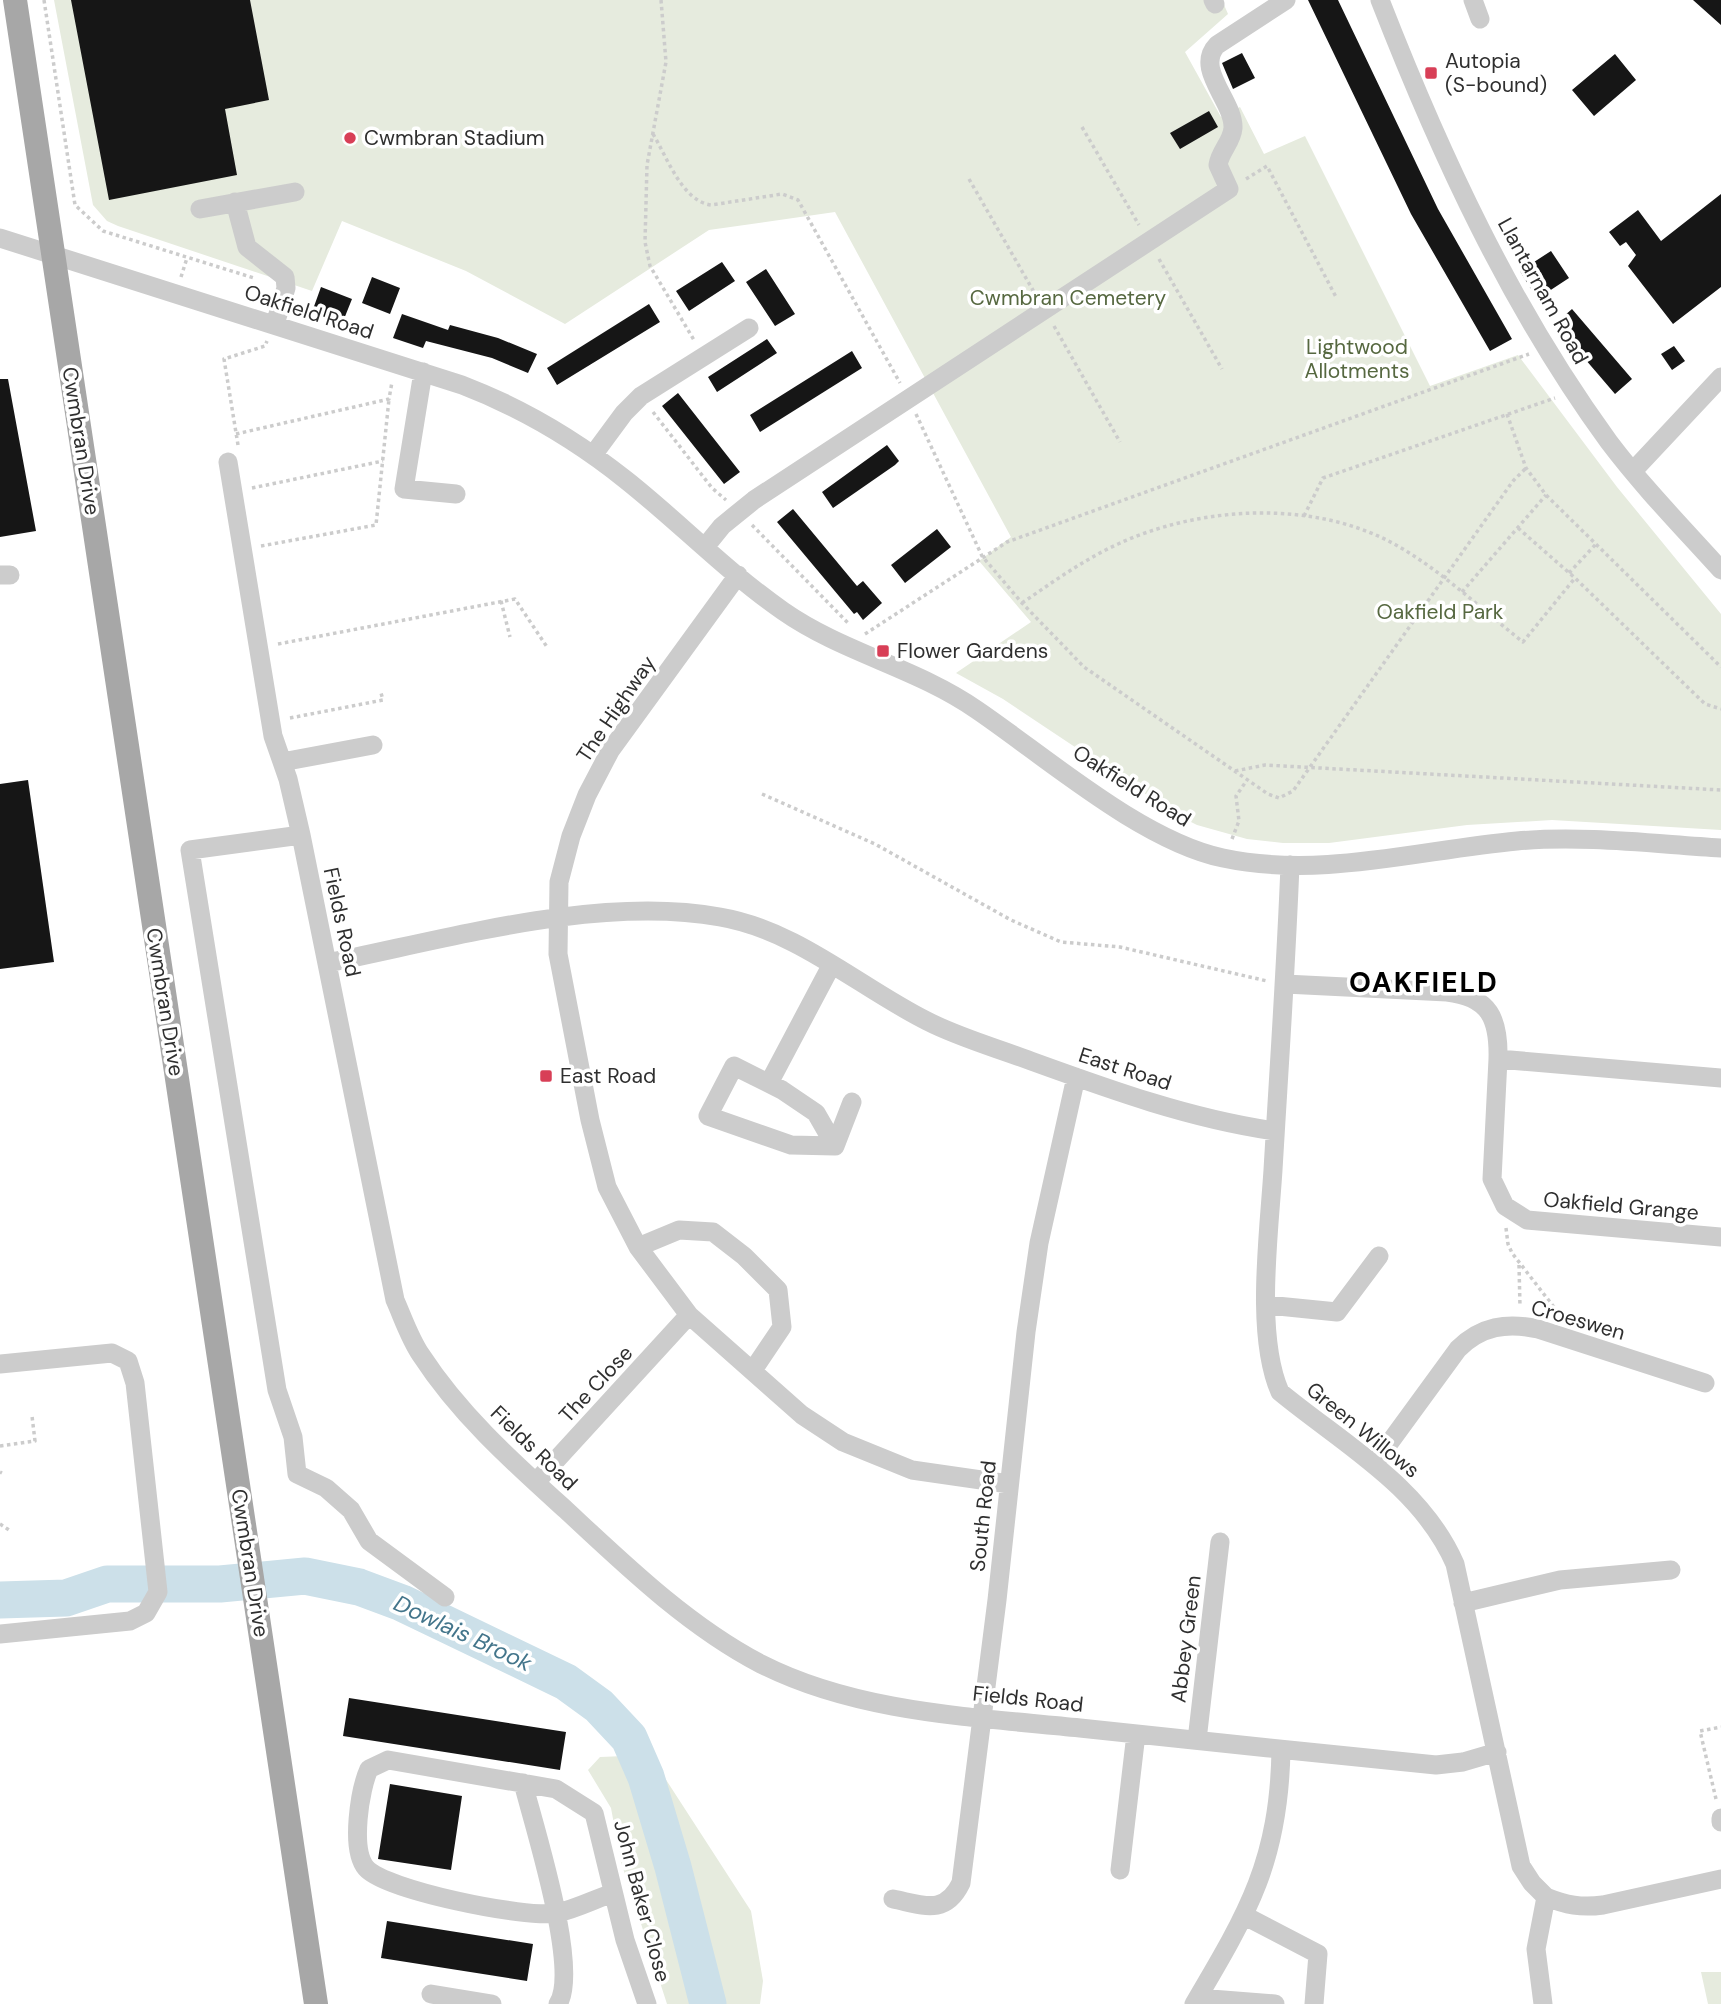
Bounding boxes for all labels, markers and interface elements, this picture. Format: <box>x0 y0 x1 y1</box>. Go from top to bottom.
place label: Autopia (S-bound) <box>1445 47 1547 99</box>
marker: Autopia (S-bound) <box>1423 65 1439 81</box>
place label: Cwmbran Stadium <box>364 124 545 152</box>
marker: Cwmbran Stadium <box>342 130 358 146</box>
street label: Llantarnam Road <box>1491 213 1595 369</box>
street label: Oakfield Road <box>241 278 377 346</box>
park label: Cwmbran Cemetery <box>970 284 1166 312</box>
park label: Lightwood Allotments <box>1304 333 1410 385</box>
street label: Cwmbran Drive <box>55 365 107 517</box>
park label: Oakfield Park <box>1377 598 1504 626</box>
place label: Flower Gardens <box>897 637 1048 665</box>
marker: Flower Gardens <box>875 643 891 659</box>
street label: The Highway <box>570 650 662 768</box>
street label: Oakfield Road <box>1068 739 1196 833</box>
street label: Fields Road <box>317 865 367 979</box>
street label: Cwmbran Drive <box>139 926 191 1078</box>
district label: OAKFIELD <box>1349 964 1499 1001</box>
street label: East Road <box>1075 1041 1175 1097</box>
place label: East Road <box>560 1062 656 1090</box>
marker: East Road <box>538 1068 554 1084</box>
street label: Oakfield Grange <box>1542 1185 1700 1227</box>
street label: Croeswen <box>1528 1293 1628 1347</box>
street label: The Close <box>553 1339 639 1429</box>
street label: Green Willows <box>1301 1376 1425 1484</box>
street label: Fields Road <box>484 1399 584 1497</box>
street label: South Road <box>963 1459 1003 1573</box>
street label: Cwmbran Drive <box>224 1487 276 1639</box>
street label: Abbey Green <box>1164 1574 1208 1704</box>
water label: Dowlais Brook <box>389 1588 537 1678</box>
street label: Fields Road <box>971 1679 1085 1719</box>
street label: John Baker Close <box>607 1817 677 1985</box>

